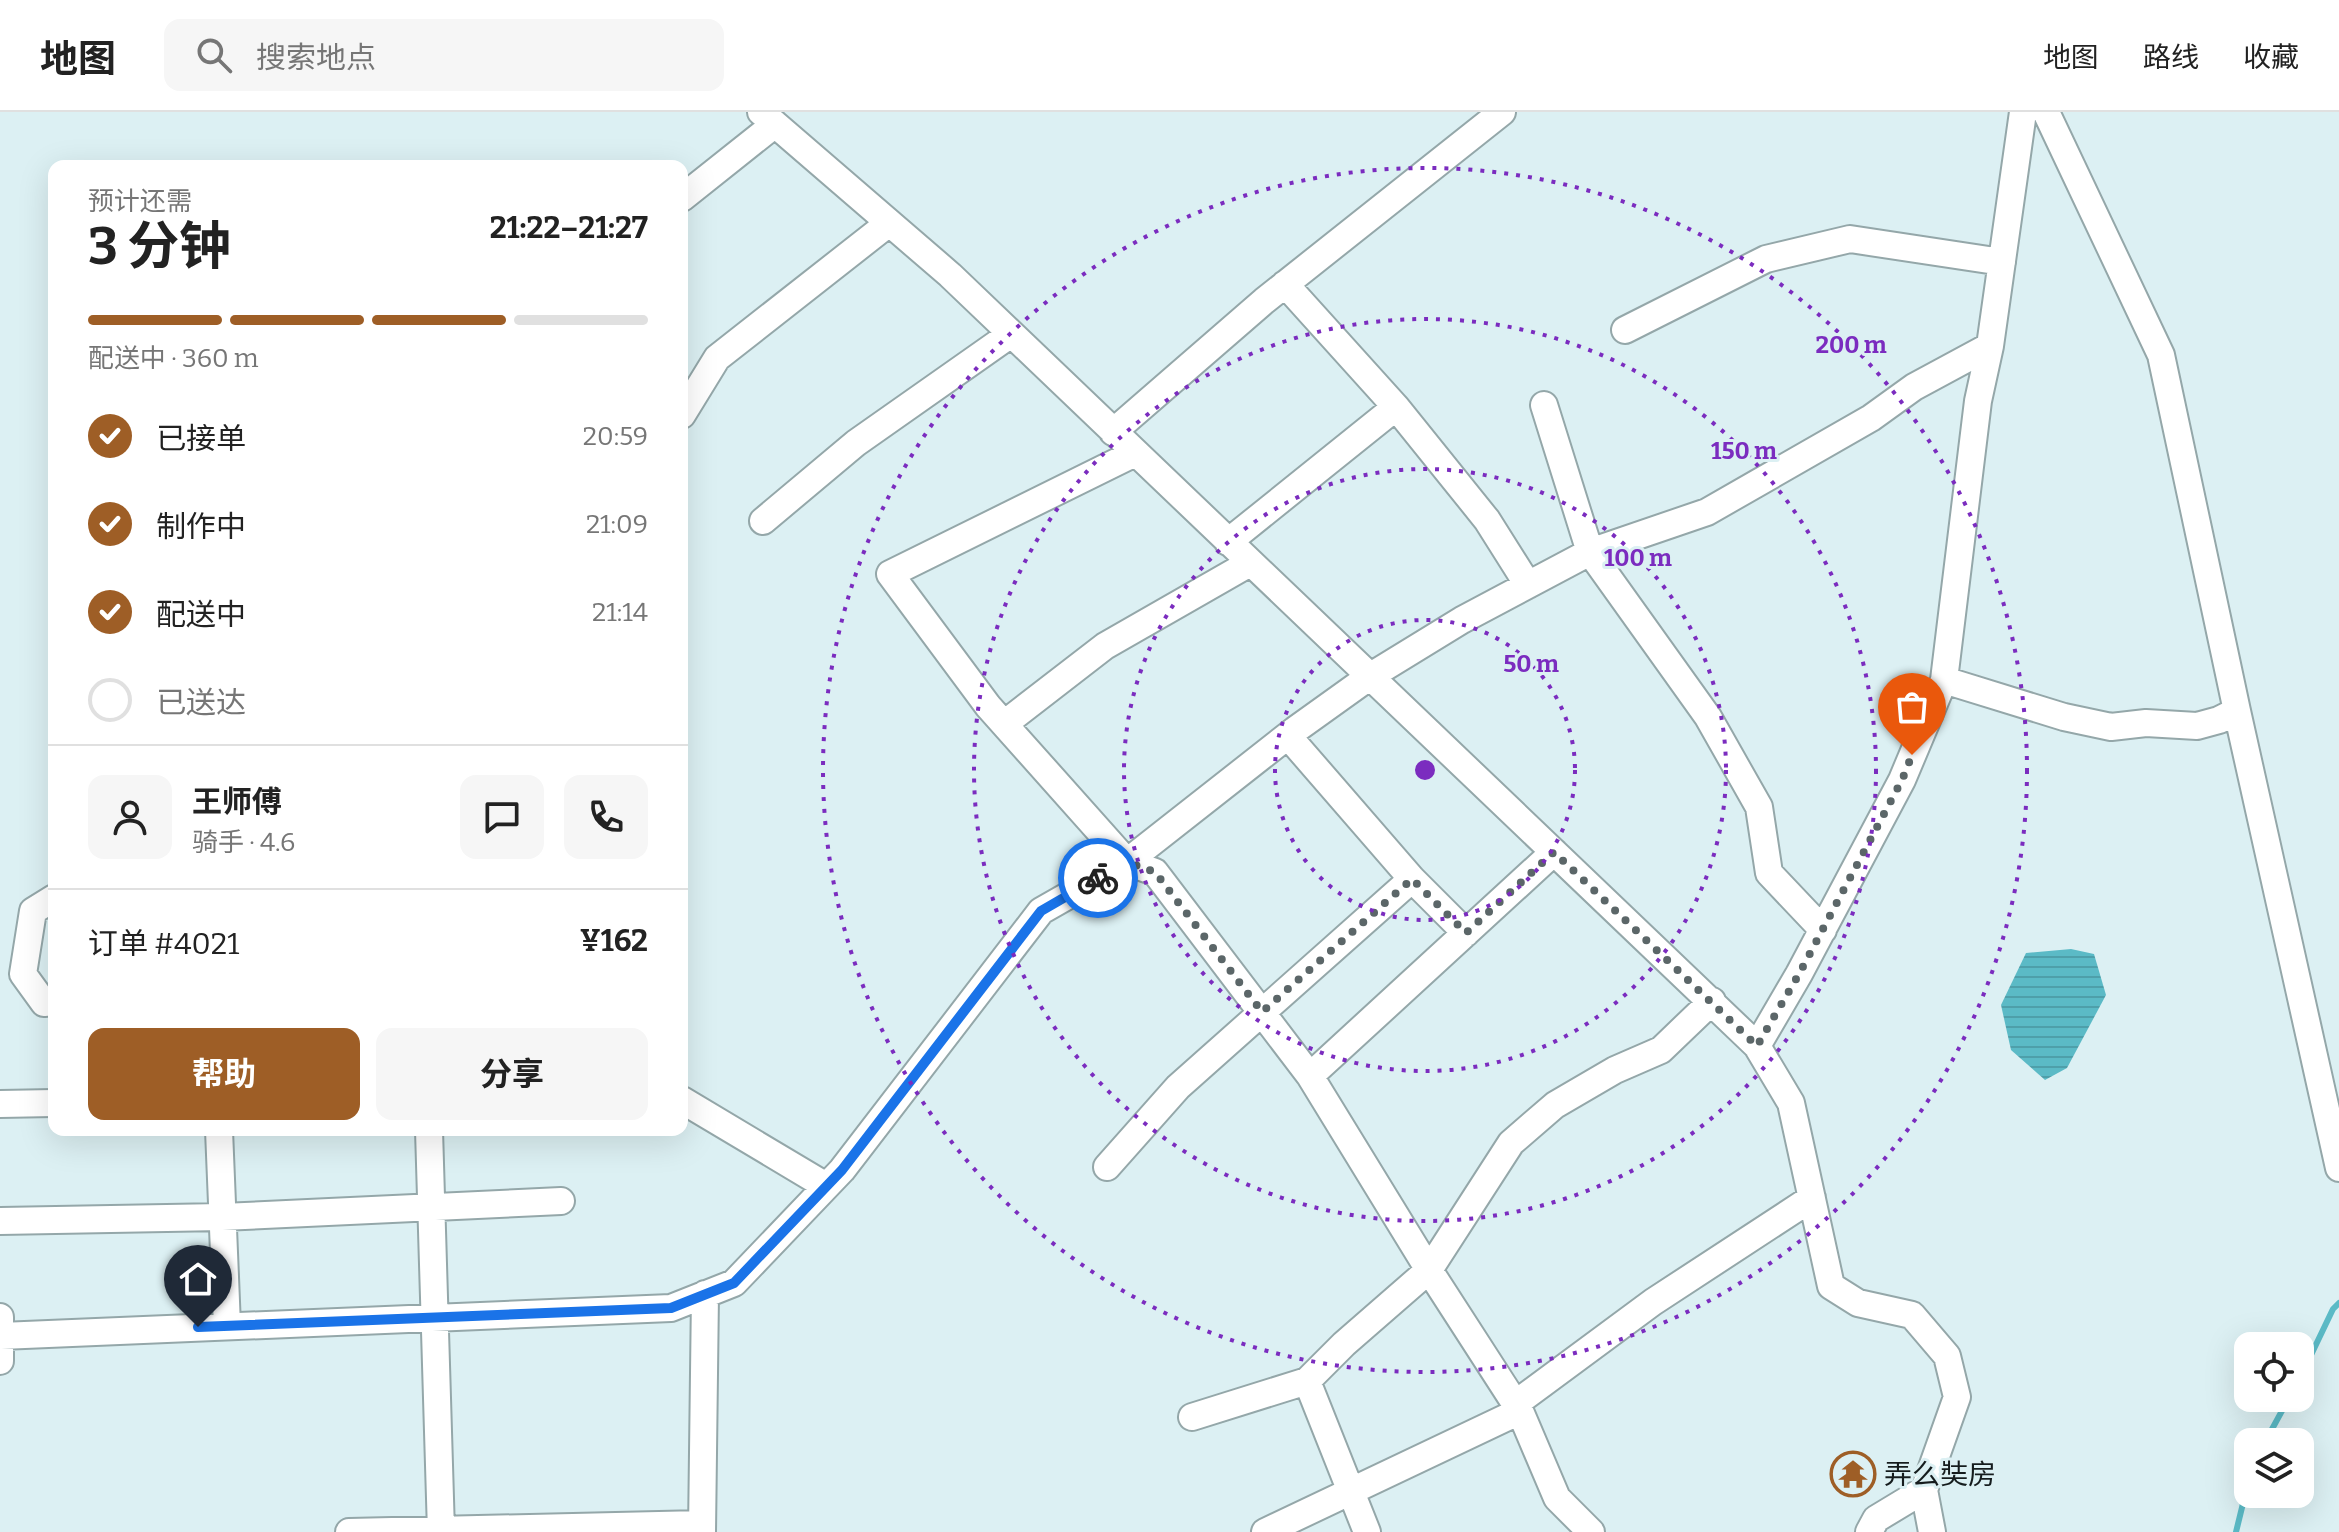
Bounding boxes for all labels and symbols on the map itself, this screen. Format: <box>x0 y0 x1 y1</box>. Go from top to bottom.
text: 200 m <box>1815 331 1887 359</box>
text: 150 m <box>1711 437 1777 465</box>
text: 100 m <box>1604 544 1672 572</box>
text: 50 m <box>1503 650 1559 678</box>
pin <box>1878 673 1946 755</box>
centre of rings <box>1411 756 1439 784</box>
courier <box>1058 838 1138 918</box>
pin <box>164 1245 232 1327</box>
temple icon: 弄么奘房 <box>1829 1450 1877 1498</box>
place label: 弄么奘房 <box>1884 1458 1996 1491</box>

